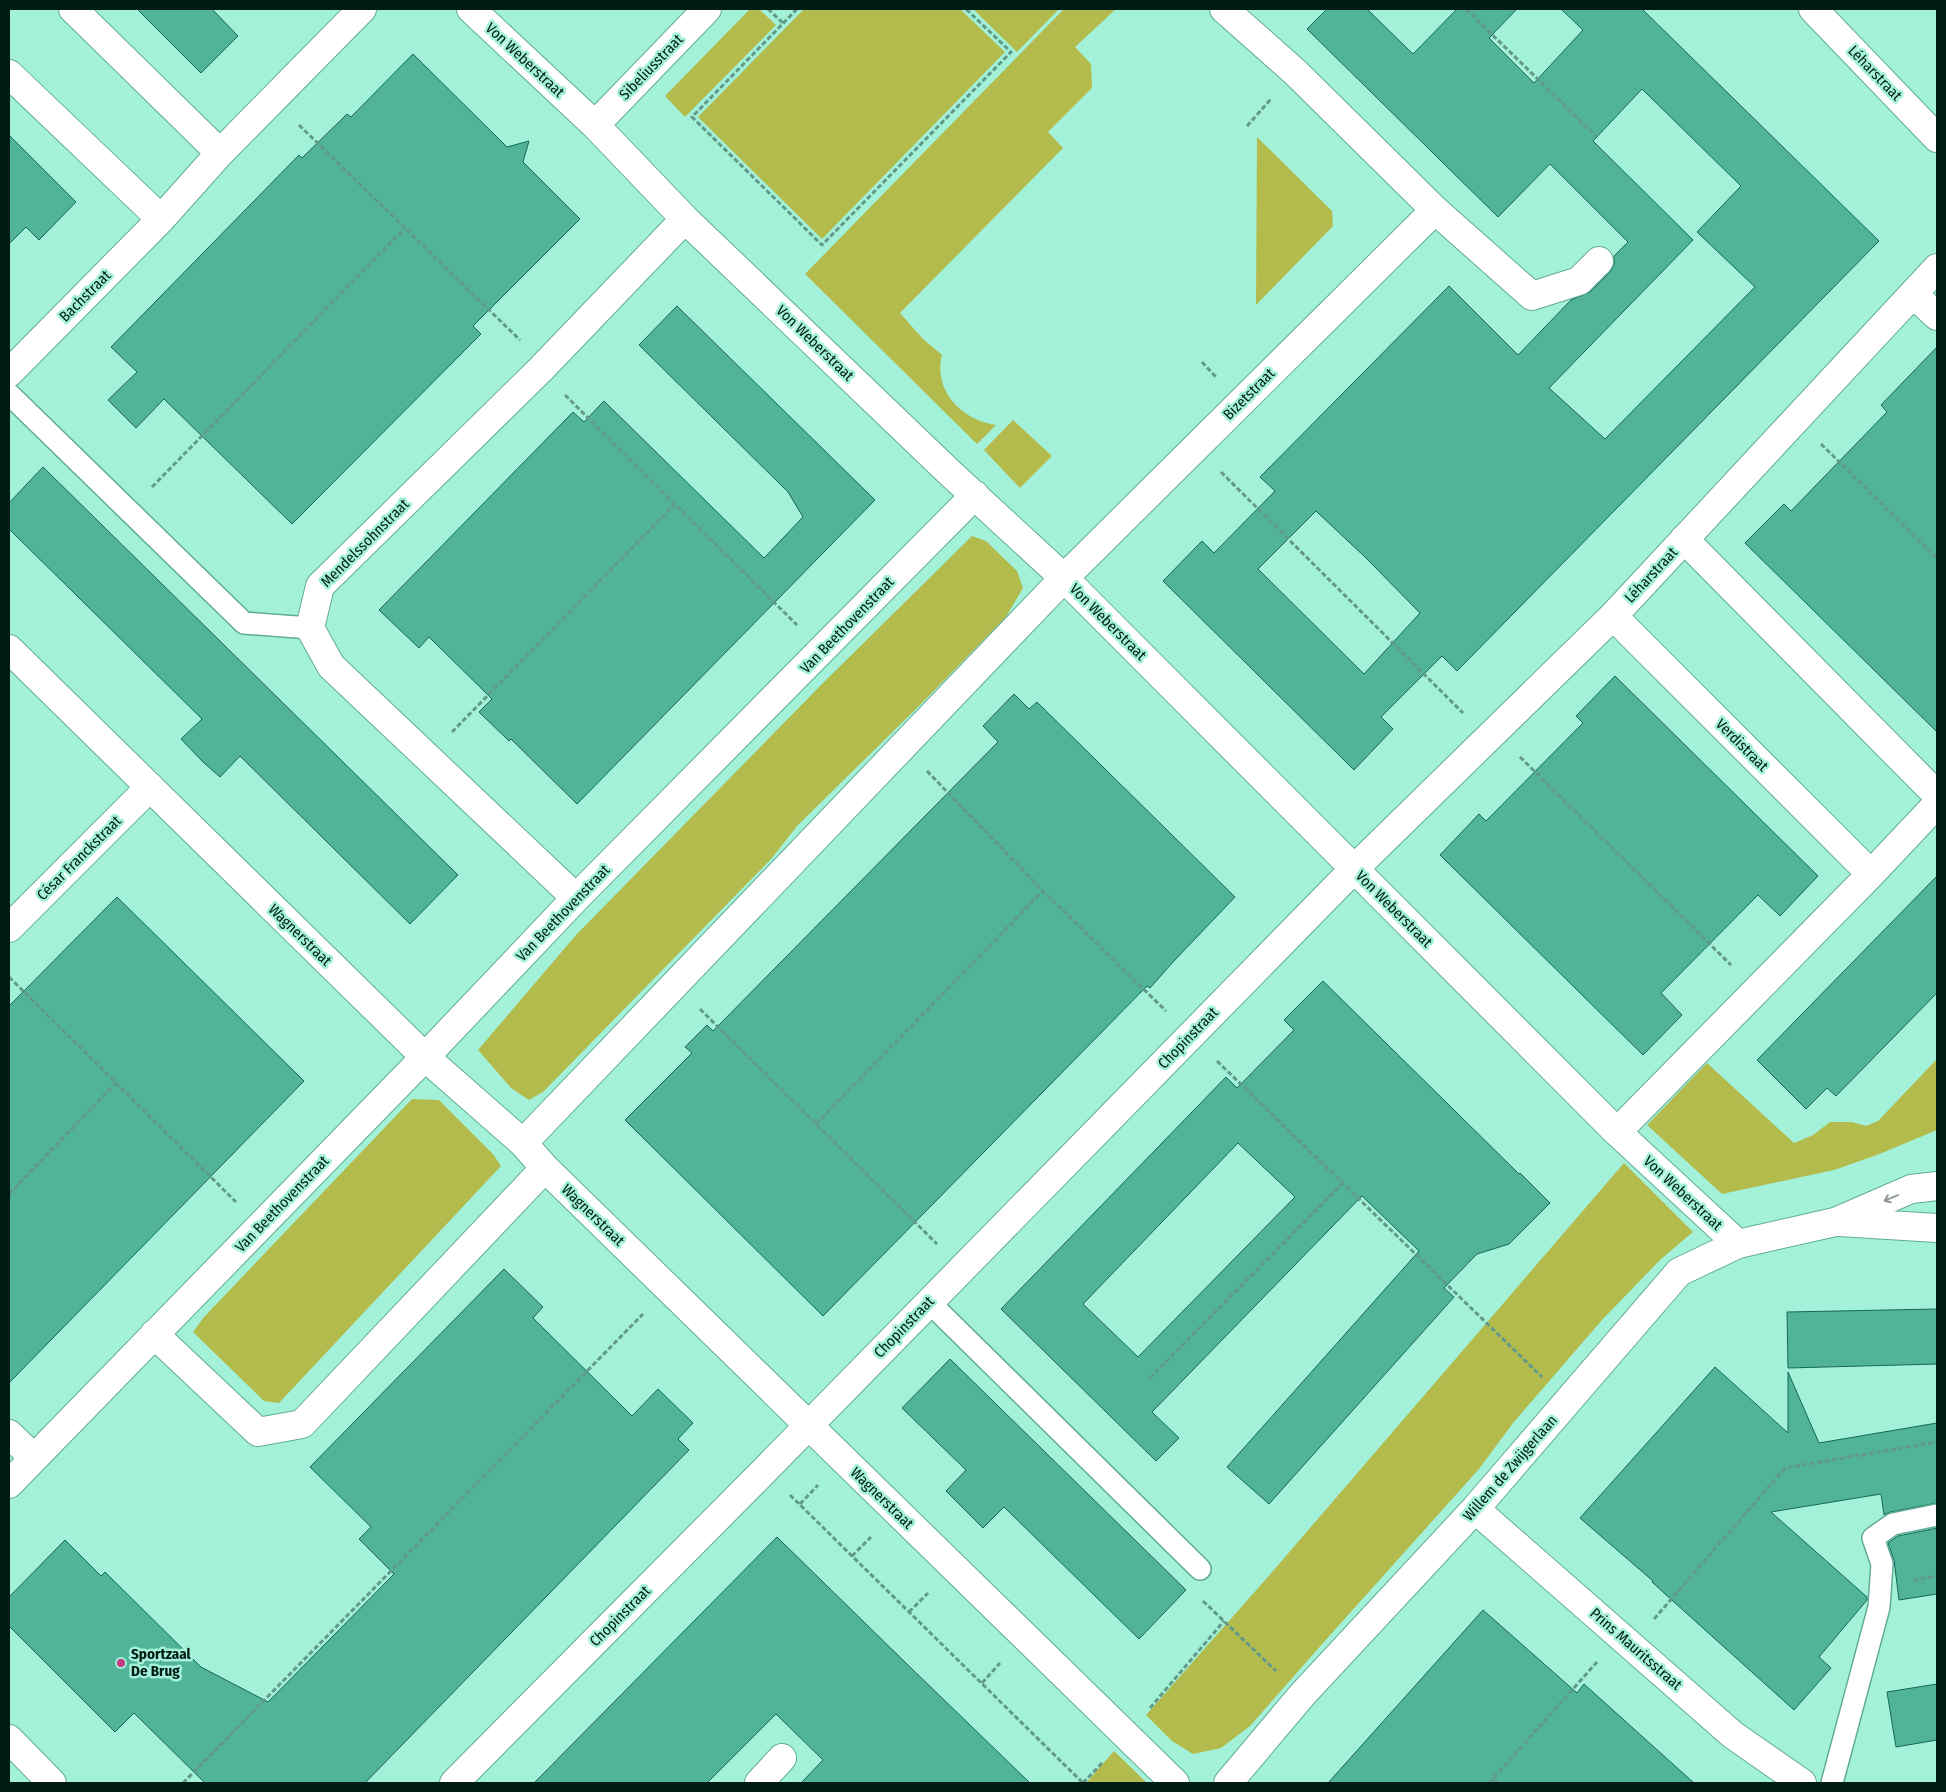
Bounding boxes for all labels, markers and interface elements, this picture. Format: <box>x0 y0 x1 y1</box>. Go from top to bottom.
street label: Von Weberstraat <box>482 19 568 101</box>
street label: Sibeliusstraat <box>615 30 687 103</box>
street label: Léharstraat <box>1844 42 1906 104</box>
street label: Bachstraat <box>55 266 115 326</box>
street label: Von Weberstraat <box>772 301 858 385</box>
street label: Bizetstraat <box>1219 364 1279 424</box>
street label: Mendelssohnstraat <box>317 495 413 591</box>
street label: Léharstraat <box>1621 543 1681 607</box>
street label: Van Beethovenstraat <box>796 573 898 677</box>
street label: Von Weberstraat <box>1066 580 1150 664</box>
street label: Verdistraat <box>1712 715 1772 775</box>
street label: César Franckstraat <box>33 812 125 904</box>
street label: Van Beethovenstraat <box>512 861 614 965</box>
street label: Von Weberstraat <box>1352 867 1436 951</box>
street label: Wagnerstraat <box>265 900 335 970</box>
street label: Chopinstraat <box>1154 1003 1222 1073</box>
street label: Van Beethovenstraat <box>231 1152 333 1256</box>
street label: Von Weberstraat <box>1640 1152 1726 1234</box>
street label: Wagnerstraat <box>558 1180 628 1250</box>
one-way arrow <box>1883 1194 1899 1203</box>
street label: Chopinstraat <box>870 1292 938 1362</box>
street label: Willem de Zwijgerlaan <box>1459 1411 1561 1525</box>
street label: Wagnerstraat <box>847 1463 917 1533</box>
street label: Chopinstraat <box>586 1582 654 1650</box>
street label: Prins Mauritsstraat <box>1586 1604 1686 1694</box>
place label: Sportzaal De Brug <box>131 1645 192 1680</box>
marker: Sportzaal De Brug <box>115 1657 127 1669</box>

